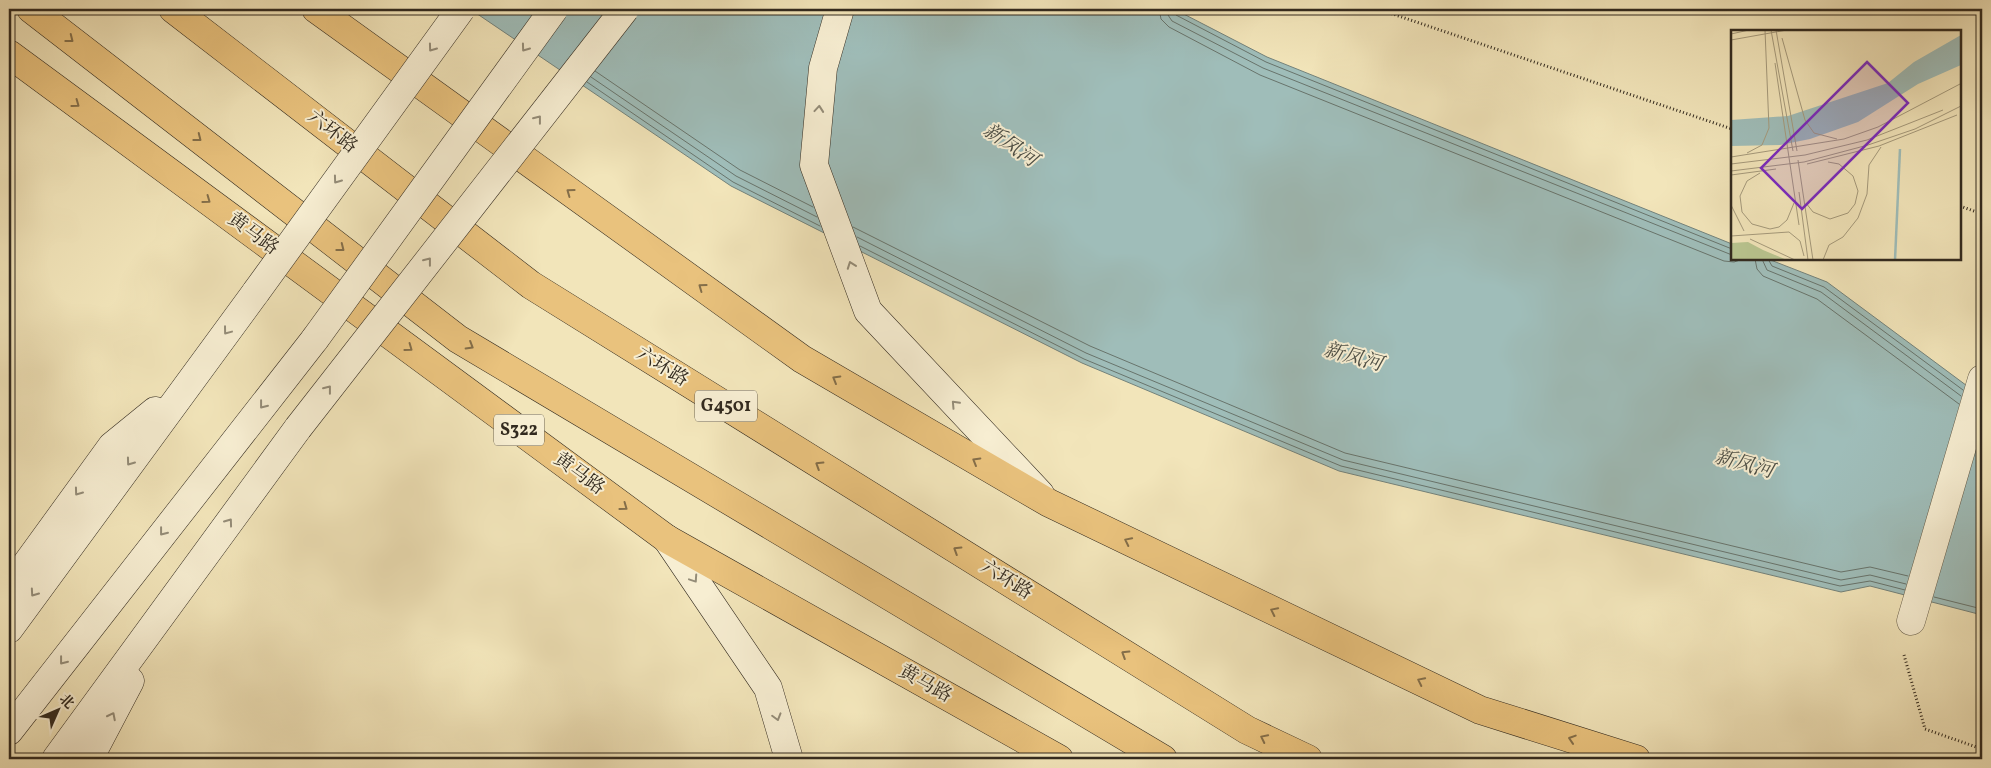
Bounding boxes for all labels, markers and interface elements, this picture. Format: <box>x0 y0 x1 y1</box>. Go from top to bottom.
inset map <box>1731 30 1961 260</box>
one-way arrow <box>64 33 73 41</box>
one-way arrow <box>429 42 438 52</box>
one-way arrow <box>523 42 531 51</box>
one-way arrow <box>70 98 80 107</box>
street label: 六环路 <box>302 104 362 160</box>
one-way arrow <box>813 105 824 113</box>
one-way arrow <box>533 116 541 125</box>
water label: 新凤河 <box>977 118 1045 176</box>
one-way arrow <box>192 132 202 141</box>
one-way arrow <box>334 174 343 184</box>
one-way arrow <box>566 189 576 198</box>
one-way arrow <box>201 195 210 203</box>
street label: 黄马路 <box>222 207 284 261</box>
one-way arrow <box>335 243 344 251</box>
one-way arrow <box>422 258 430 267</box>
one-way arrow <box>847 261 857 270</box>
one-way arrow <box>698 284 708 293</box>
one-way arrow <box>224 325 233 335</box>
water label: 新凤河 <box>1320 337 1388 380</box>
one-way arrow <box>465 340 474 350</box>
street label: 六环路 <box>631 341 693 393</box>
one-way arrow <box>403 342 412 352</box>
one-way arrow <box>832 375 841 385</box>
one-way arrow <box>322 386 330 395</box>
road number: G4501 <box>695 391 757 422</box>
one-way arrow <box>261 399 269 408</box>
one-way arrow <box>952 400 961 409</box>
road number: S322 <box>494 414 544 446</box>
water label: 新凤河 <box>1711 444 1779 487</box>
street label: 黄马路 <box>548 447 610 501</box>
one-way arrow <box>127 456 136 466</box>
one-way arrow <box>973 457 982 467</box>
one-way arrow <box>816 461 825 471</box>
one-way arrow <box>76 486 84 495</box>
one-way arrow <box>618 501 628 510</box>
one-way arrow <box>223 518 232 528</box>
one-way arrow <box>160 527 169 536</box>
one-way arrow <box>1124 537 1133 547</box>
one-way arrow <box>954 547 963 557</box>
street label: 六环路 <box>975 554 1037 606</box>
one-way arrow <box>688 574 698 583</box>
one-way arrow <box>31 587 40 597</box>
one-way arrow <box>1271 607 1280 617</box>
one-way arrow <box>1122 651 1131 661</box>
one-way arrow <box>60 655 69 665</box>
street label: 黄马路 <box>894 659 956 709</box>
one-way arrow <box>1417 677 1426 687</box>
north arrow <box>32 686 82 736</box>
text: 北 <box>54 690 78 714</box>
one-way arrow <box>105 712 115 721</box>
one-way arrow <box>772 713 782 721</box>
one-way arrow <box>1260 734 1269 744</box>
one-way arrow <box>1569 735 1577 745</box>

